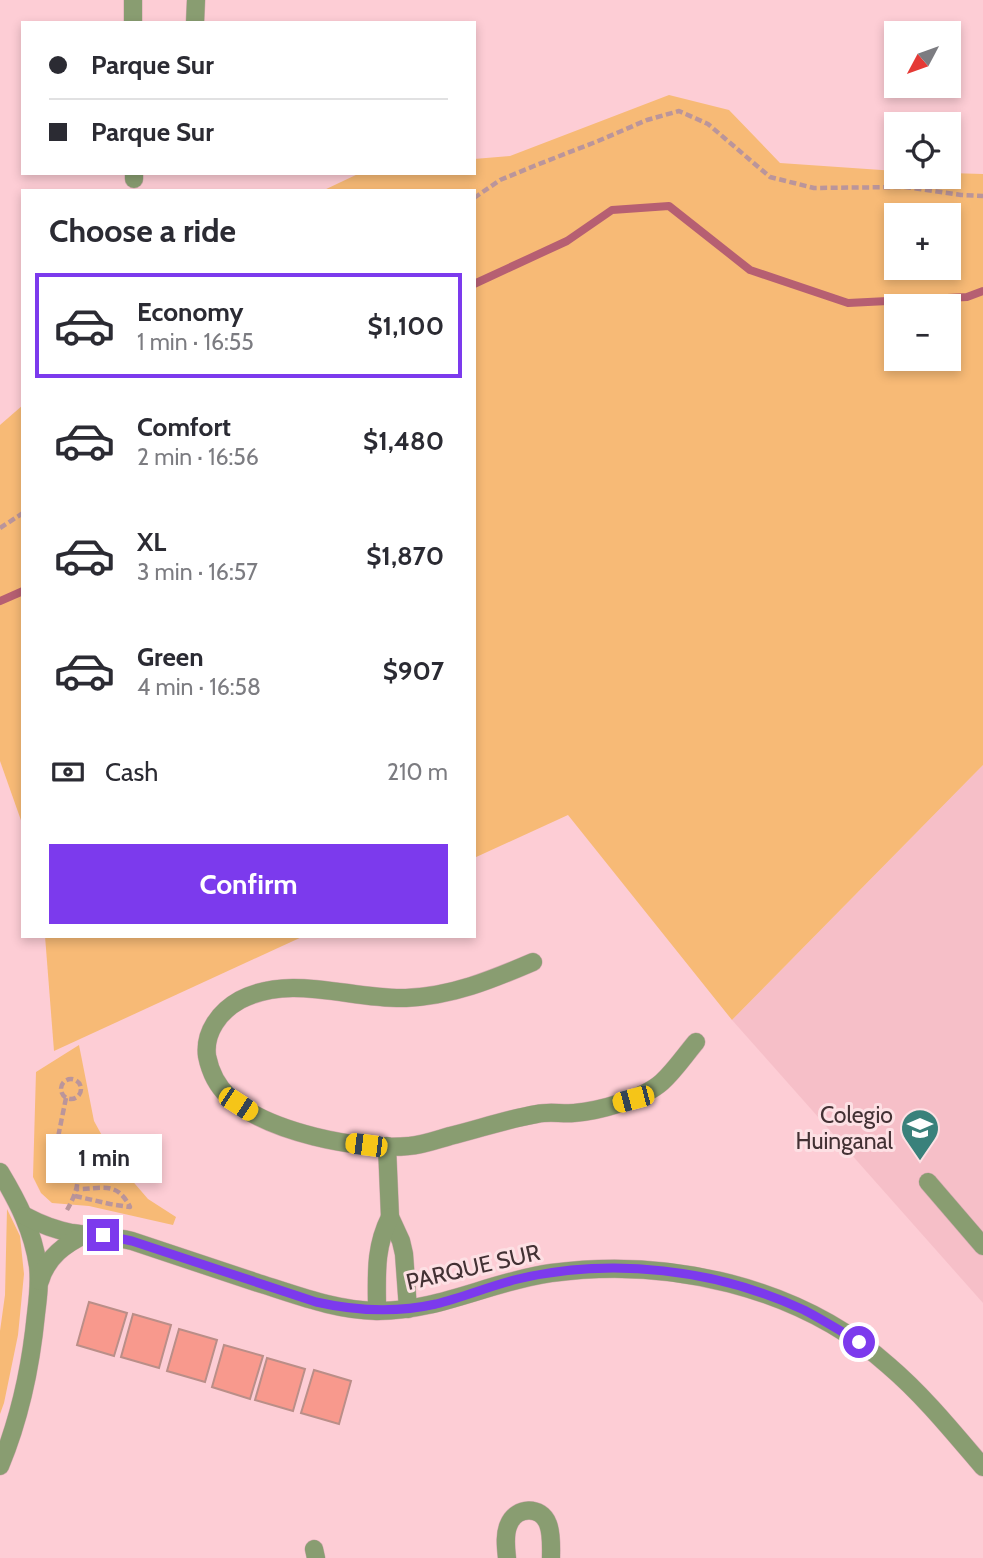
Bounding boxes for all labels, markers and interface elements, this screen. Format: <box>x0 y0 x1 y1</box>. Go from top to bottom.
north arrow <box>884 21 961 98</box>
map controls <box>884 21 961 371</box>
text: Parque Sur <box>91 49 214 81</box>
button: locate <box>884 112 961 189</box>
text: Parque Sur <box>91 116 214 148</box>
button: + <box>884 203 961 280</box>
text: Choose a ride <box>49 211 236 250</box>
icon: car <box>53 294 116 357</box>
button: − <box>884 294 961 371</box>
text: Economy <box>137 296 243 328</box>
text: $1,100 <box>367 310 444 342</box>
text: 1 min · 16:55 <box>137 328 254 356</box>
icon: car <box>53 409 116 472</box>
text: Comfort <box>137 411 231 443</box>
text: $1,480 <box>363 425 444 457</box>
text: 2 min · 16:56 <box>137 443 259 471</box>
icon: car <box>53 524 116 587</box>
text: XL <box>137 526 166 558</box>
text: $1,870 <box>366 540 444 572</box>
text: 3 min · 16:57 <box>137 558 258 586</box>
icon: car <box>53 639 116 702</box>
text: Green <box>137 641 204 673</box>
text: $907 <box>383 655 444 687</box>
text: 4 min · 16:58 <box>137 673 261 701</box>
icon: cash <box>49 753 87 791</box>
text: Cash <box>105 756 158 788</box>
text: 210 m <box>387 758 448 786</box>
button: Confirm <box>49 844 448 924</box>
car <box>610 1083 657 1115</box>
car <box>215 1084 262 1124</box>
place label: Colegio Huinganal <box>795 1101 894 1155</box>
school or university icon: Colegio Huinganal <box>899 1107 941 1162</box>
car <box>344 1132 389 1158</box>
callout: 1 min <box>45 1134 161 1182</box>
text: 1 min <box>78 1144 130 1172</box>
route end <box>87 1219 119 1251</box>
street label: PARQUE SUR <box>403 1238 543 1296</box>
route start <box>843 1326 875 1358</box>

